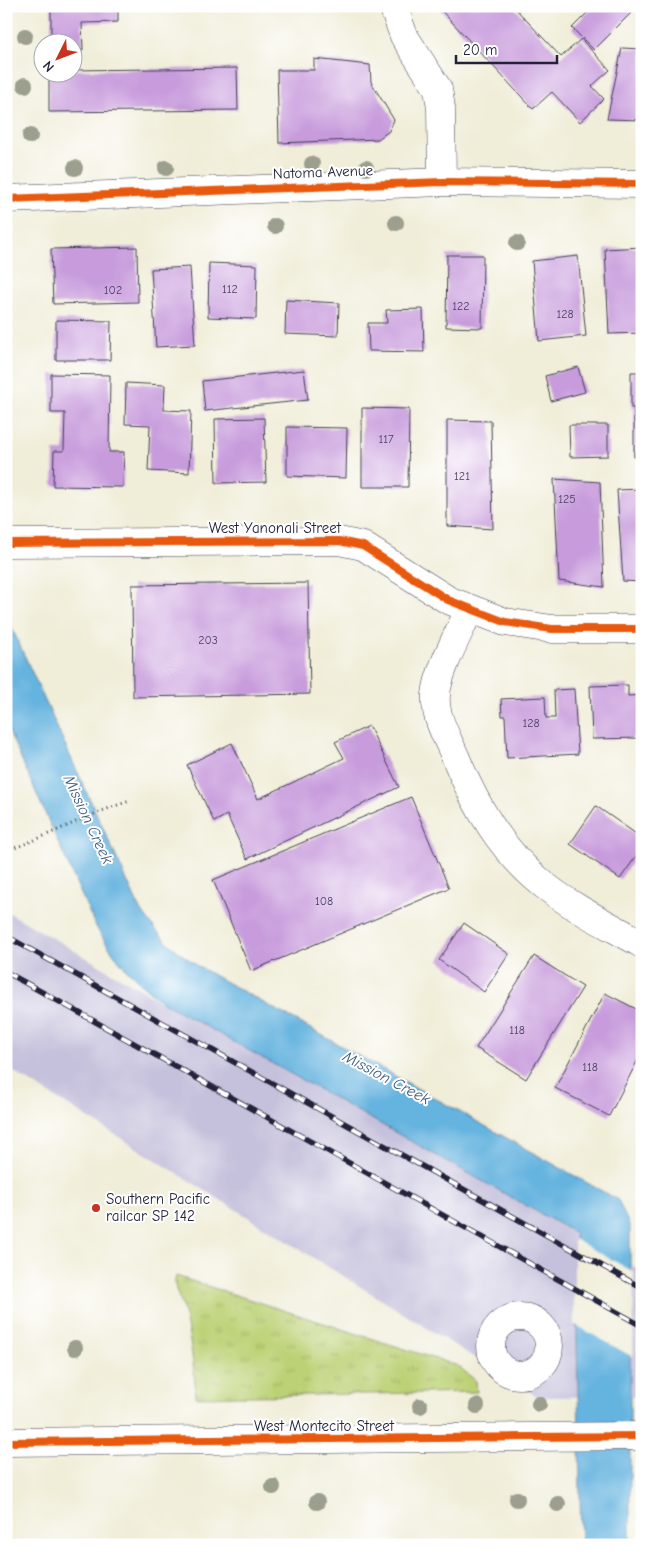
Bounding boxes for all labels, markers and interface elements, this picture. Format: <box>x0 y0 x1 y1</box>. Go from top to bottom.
north arrow <box>32 32 82 82</box>
scale bar <box>456 32 557 64</box>
text: 20 m <box>463 41 497 59</box>
text: N <box>39 57 58 75</box>
street label: Natoma Avenue <box>273 161 374 183</box>
house number: 112 <box>222 282 238 296</box>
house number: 102 <box>104 283 122 297</box>
house number: 122 <box>452 299 470 313</box>
house number: 128 <box>556 307 574 321</box>
house number: 117 <box>378 432 394 446</box>
house number: 121 <box>454 469 470 483</box>
house number: 125 <box>558 492 576 506</box>
street label: West Yanonali Street <box>209 519 342 537</box>
house number: 203 <box>198 633 218 647</box>
house number: 128 <box>522 716 540 730</box>
water label: Mission Creek <box>59 771 117 867</box>
house number: 108 <box>315 894 333 908</box>
house number: 118 <box>509 1023 525 1037</box>
water label: Mission Creek <box>339 1047 433 1109</box>
house number: 118 <box>582 1060 598 1074</box>
place label: Southern Pacific railcar SP 142 <box>106 1190 210 1225</box>
marker: Southern Pacific railcar SP 142 <box>90 1202 102 1214</box>
street label: West Montecito Street <box>254 1417 395 1435</box>

